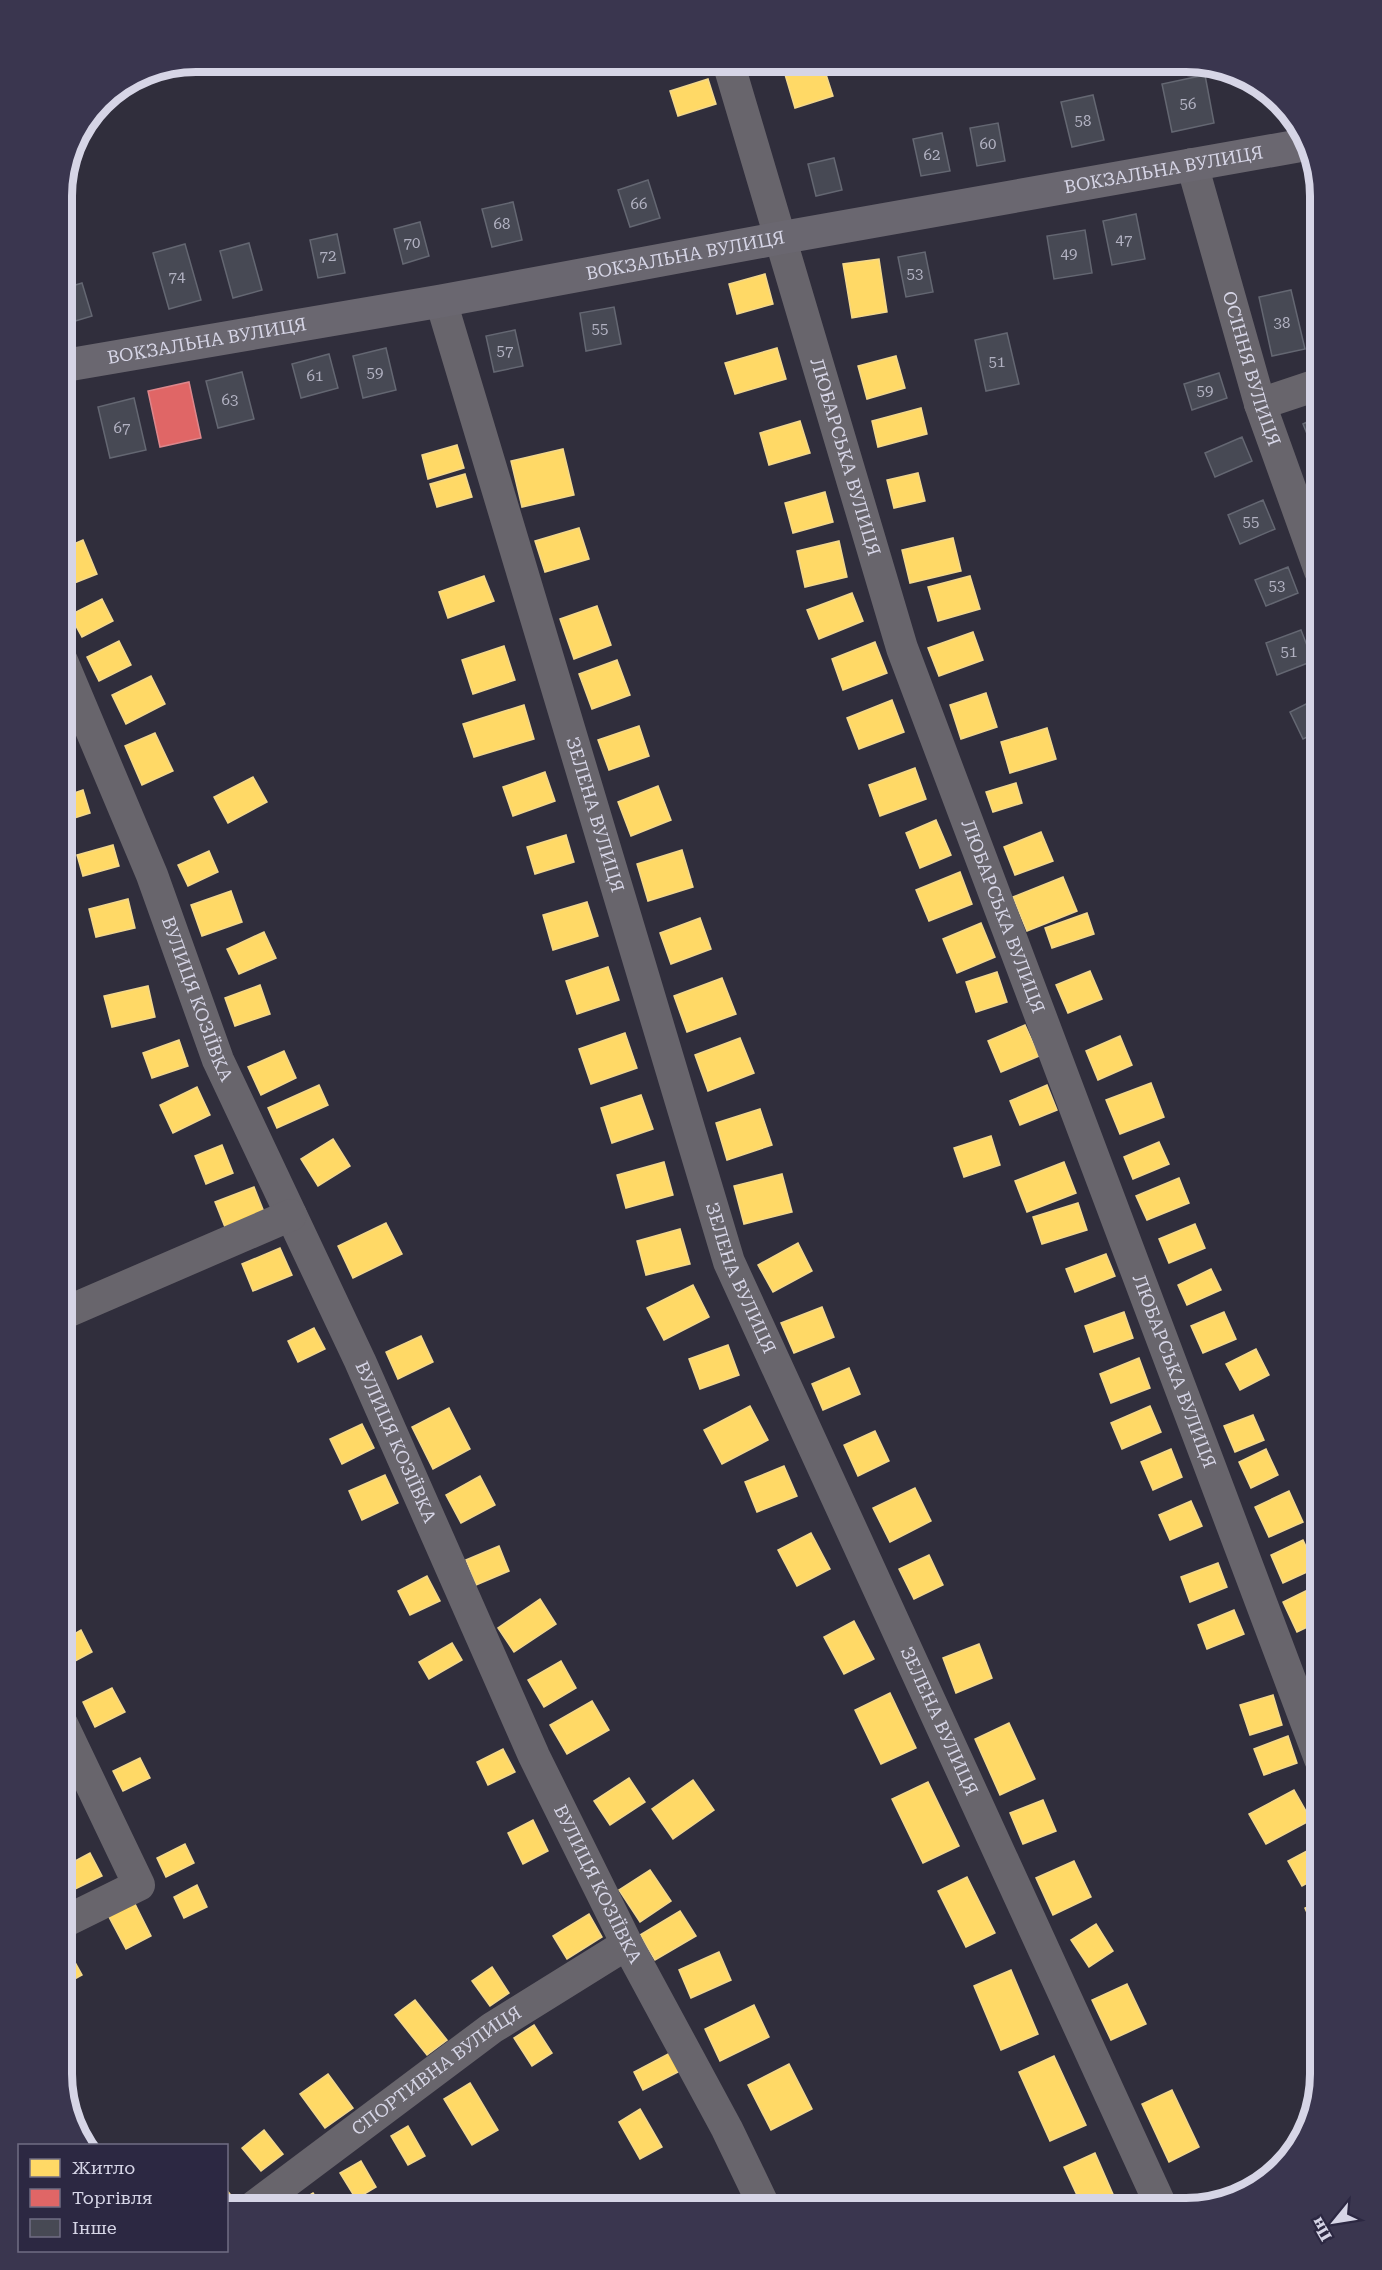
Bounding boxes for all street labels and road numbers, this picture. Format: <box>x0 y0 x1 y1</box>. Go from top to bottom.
street label: ВОКЗАЛЬНА ВУЛИЦЯ <box>1062 141 1265 197</box>
street label: ВОКЗАЛЬНА ВУЛИЦЯ <box>584 226 786 284</box>
street label: ОСІННЯ ВУЛИЦЯ <box>1219 289 1285 449</box>
street label: ВОКЗАЛЬНА ВУЛИЦЯ <box>106 313 308 368</box>
street label: ЛЮБАРСЬКА ВУЛИЦЯ <box>807 356 885 558</box>
street label: ЗЕЛЕНА ВУЛИЦЯ <box>562 734 629 895</box>
street label: ЛЮБАРСЬКА ВУЛИЦЯ <box>957 817 1049 1016</box>
street label: ВУЛИЦЯ КОЗІЇВКА <box>158 913 238 1085</box>
street label: ЗЕЛЕНА ВУЛИЦЯ <box>702 1200 780 1357</box>
street label: ЛЮБАРСЬКА ВУЛИЦЯ <box>1129 1271 1221 1471</box>
street label: ВУЛИЦЯ КОЗІЇВКА <box>351 1358 441 1526</box>
street label: ЗЕЛЕНА ВУЛИЦЯ <box>896 1643 983 1798</box>
street label: ВУЛИЦЯ КОЗІЇВКА <box>550 1801 647 1967</box>
street label: СПОРТИВНА ВУЛИЦЯ <box>347 2001 525 2140</box>

